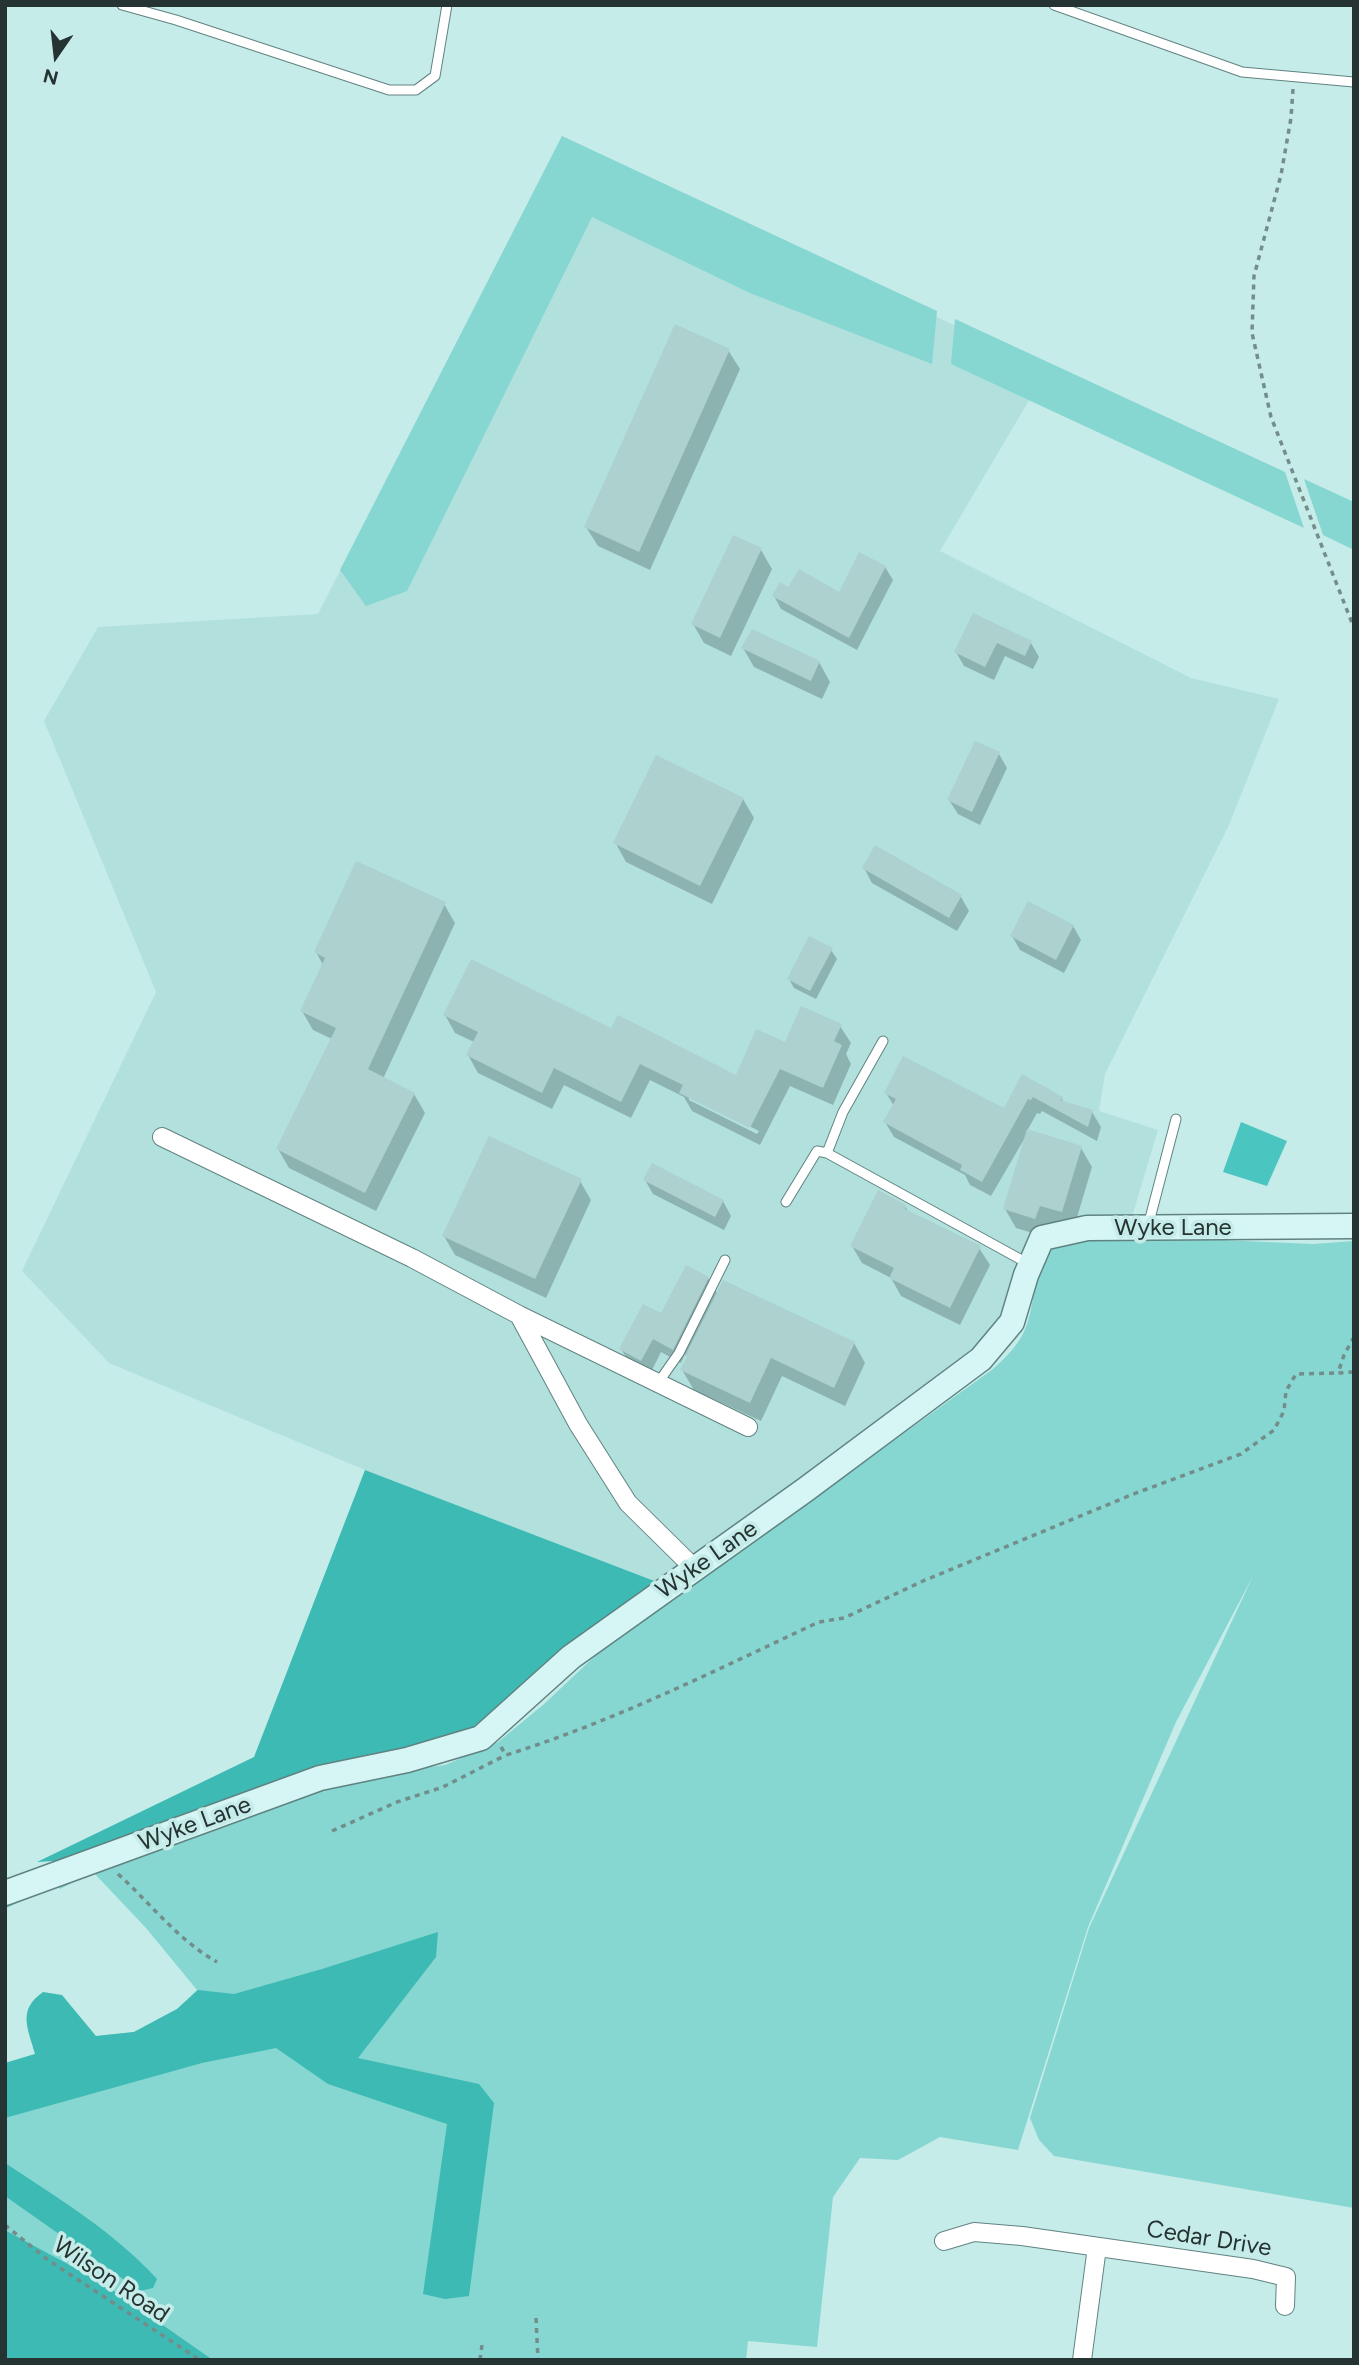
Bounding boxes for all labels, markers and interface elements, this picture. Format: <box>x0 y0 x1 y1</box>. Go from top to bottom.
north arrow <box>21 21 91 91</box>
text: N <box>41 64 61 90</box>
street label: Wyke Lane <box>1114 1214 1232 1242</box>
street label: Wyke Lane <box>651 1515 763 1605</box>
street label: Wyke Lane <box>135 1790 255 1858</box>
street label: Cedar Drive <box>1144 2215 1274 2263</box>
street label: Wilson Road <box>48 2231 174 2329</box>

